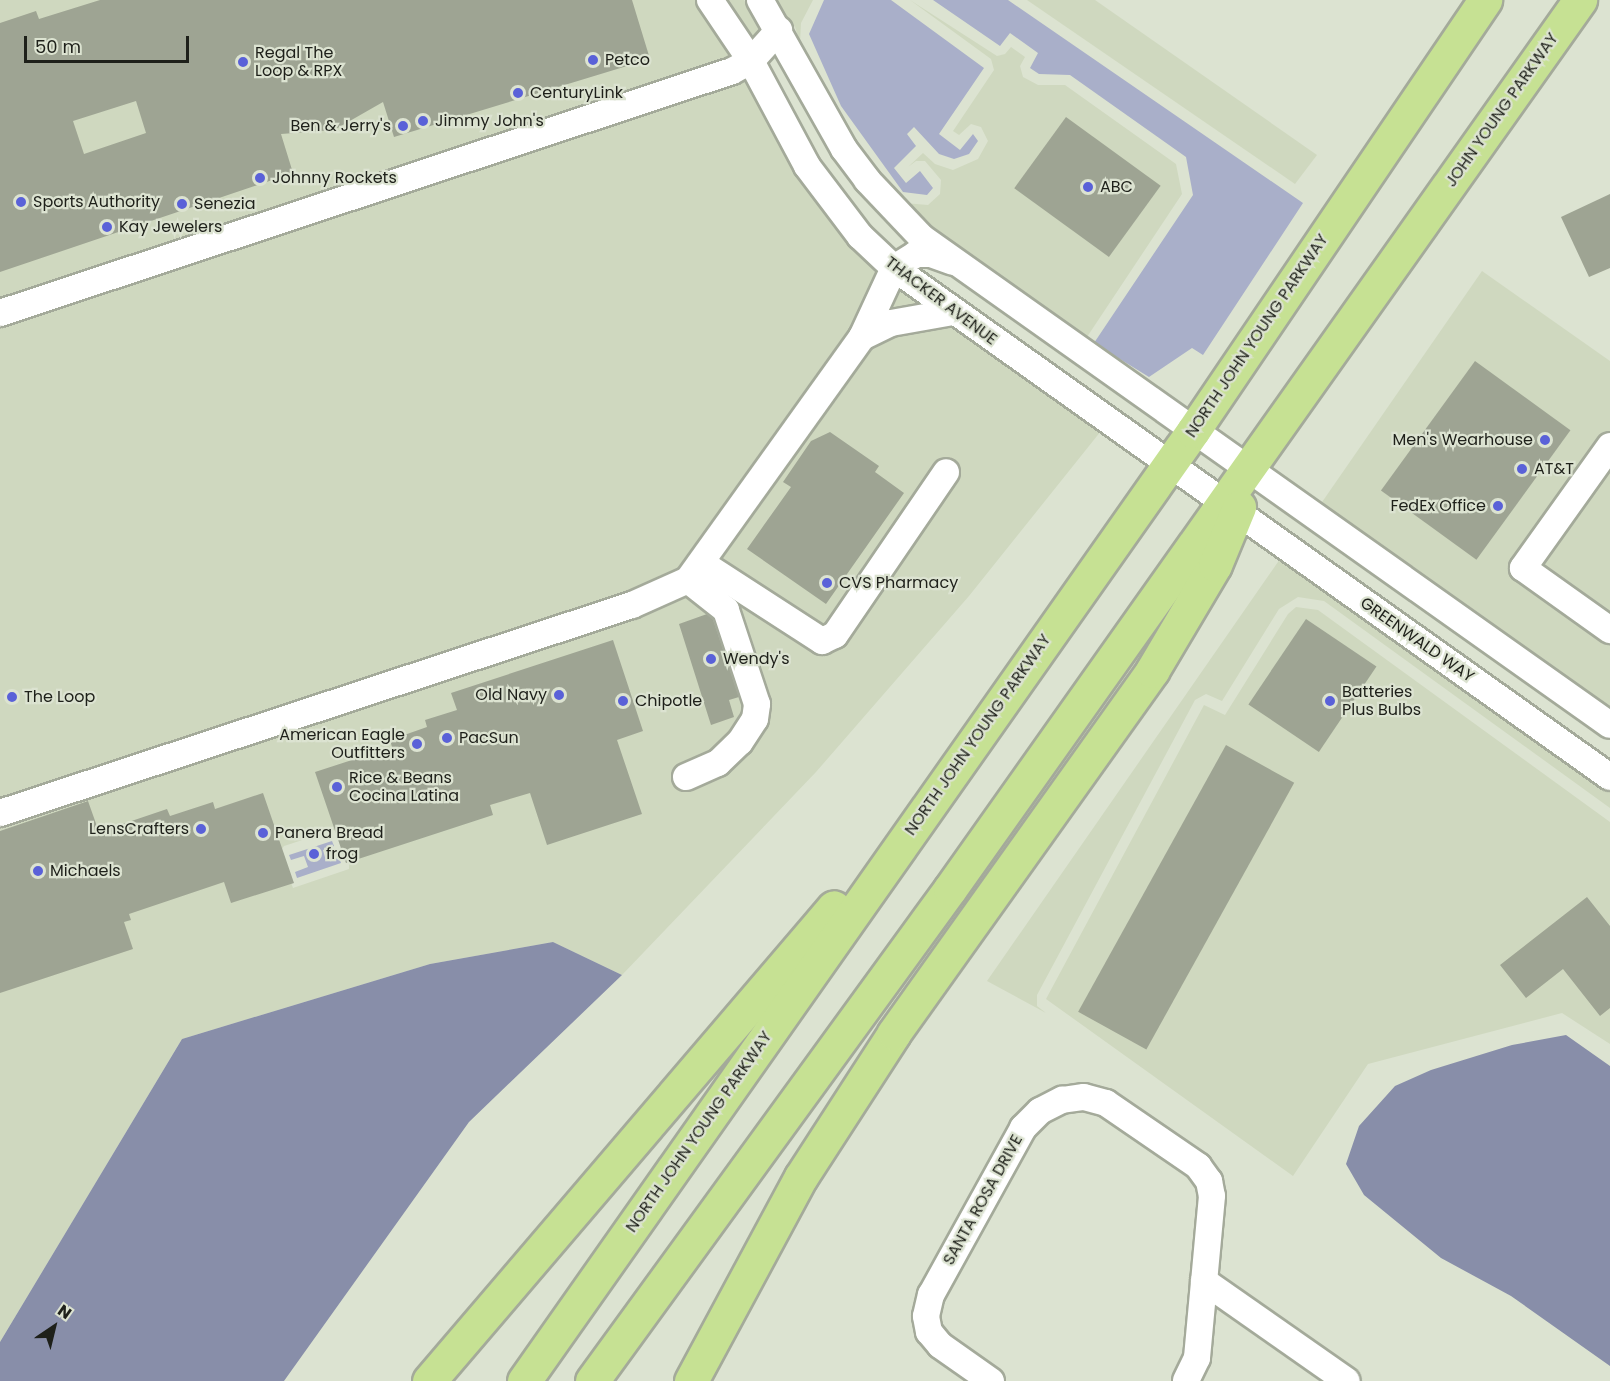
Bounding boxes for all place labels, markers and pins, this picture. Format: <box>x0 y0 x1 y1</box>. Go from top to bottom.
place label: Regal The Loop & RPX <box>255 43 343 81</box>
place label: Petco <box>605 50 650 70</box>
marker: Petco <box>586 53 600 67</box>
marker: Regal The Loop & RPX <box>236 55 250 69</box>
place label: CenturyLink <box>530 83 623 103</box>
marker: CenturyLink <box>511 86 525 100</box>
place label: Jimmy John's <box>435 111 544 131</box>
marker: Jimmy John's <box>416 114 430 128</box>
place label: Ben & Jerry's <box>290 116 391 136</box>
marker: Ben & Jerry's <box>396 119 410 133</box>
place label: Johnny Rockets <box>272 168 397 188</box>
marker: Johnny Rockets <box>253 171 267 185</box>
place label: ABC <box>1100 177 1133 197</box>
marker: ABC <box>1081 180 1095 194</box>
place label: Sports Authority <box>33 192 160 212</box>
place label: Senezia <box>194 194 256 214</box>
marker: Sports Authority <box>14 195 28 209</box>
marker: Senezia <box>175 197 189 211</box>
place label: Kay Jewelers <box>119 217 222 237</box>
marker: Kay Jewelers <box>100 220 114 234</box>
place label: Men's Wearhouse <box>1393 430 1533 450</box>
marker: Men's Wearhouse <box>1538 433 1552 447</box>
place label: AT&T <box>1534 459 1574 479</box>
marker: AT&T <box>1515 462 1529 476</box>
place label: FedEx Office <box>1390 496 1486 516</box>
marker: FedEx Office <box>1491 499 1505 513</box>
place label: CVS Pharmacy <box>839 573 958 593</box>
marker: CVS Pharmacy <box>820 576 834 590</box>
place label: Wendy's <box>723 649 789 669</box>
marker: Wendy's <box>704 652 718 666</box>
place label: Batteries Plus Bulbs <box>1342 682 1421 720</box>
place label: Old Navy <box>475 685 547 705</box>
place label: The Loop <box>24 687 95 707</box>
marker: Old Navy <box>552 688 566 702</box>
marker: The Loop <box>5 690 19 704</box>
place label: Chipotle <box>635 691 702 711</box>
marker: Chipotle <box>616 694 630 708</box>
marker: Batteries Plus Bulbs <box>1323 694 1337 708</box>
place label: American Eagle Outfitters <box>279 725 405 763</box>
place label: PacSun <box>459 728 519 748</box>
marker: PacSun <box>440 731 454 745</box>
marker: American Eagle Outfitters <box>410 737 424 751</box>
place label: Rice & Beans Cocina Latina <box>349 768 459 806</box>
marker: Rice & Beans Cocina Latina <box>330 780 344 794</box>
place label: LensCrafters <box>89 819 189 839</box>
marker: LensCrafters <box>194 822 208 836</box>
place label: Panera Bread <box>275 823 384 843</box>
marker: Panera Bread <box>256 826 270 840</box>
place label: frog <box>326 844 358 864</box>
marker: frog <box>307 847 321 861</box>
place label: Michaels <box>50 861 121 881</box>
marker: Michaels <box>31 864 45 878</box>

